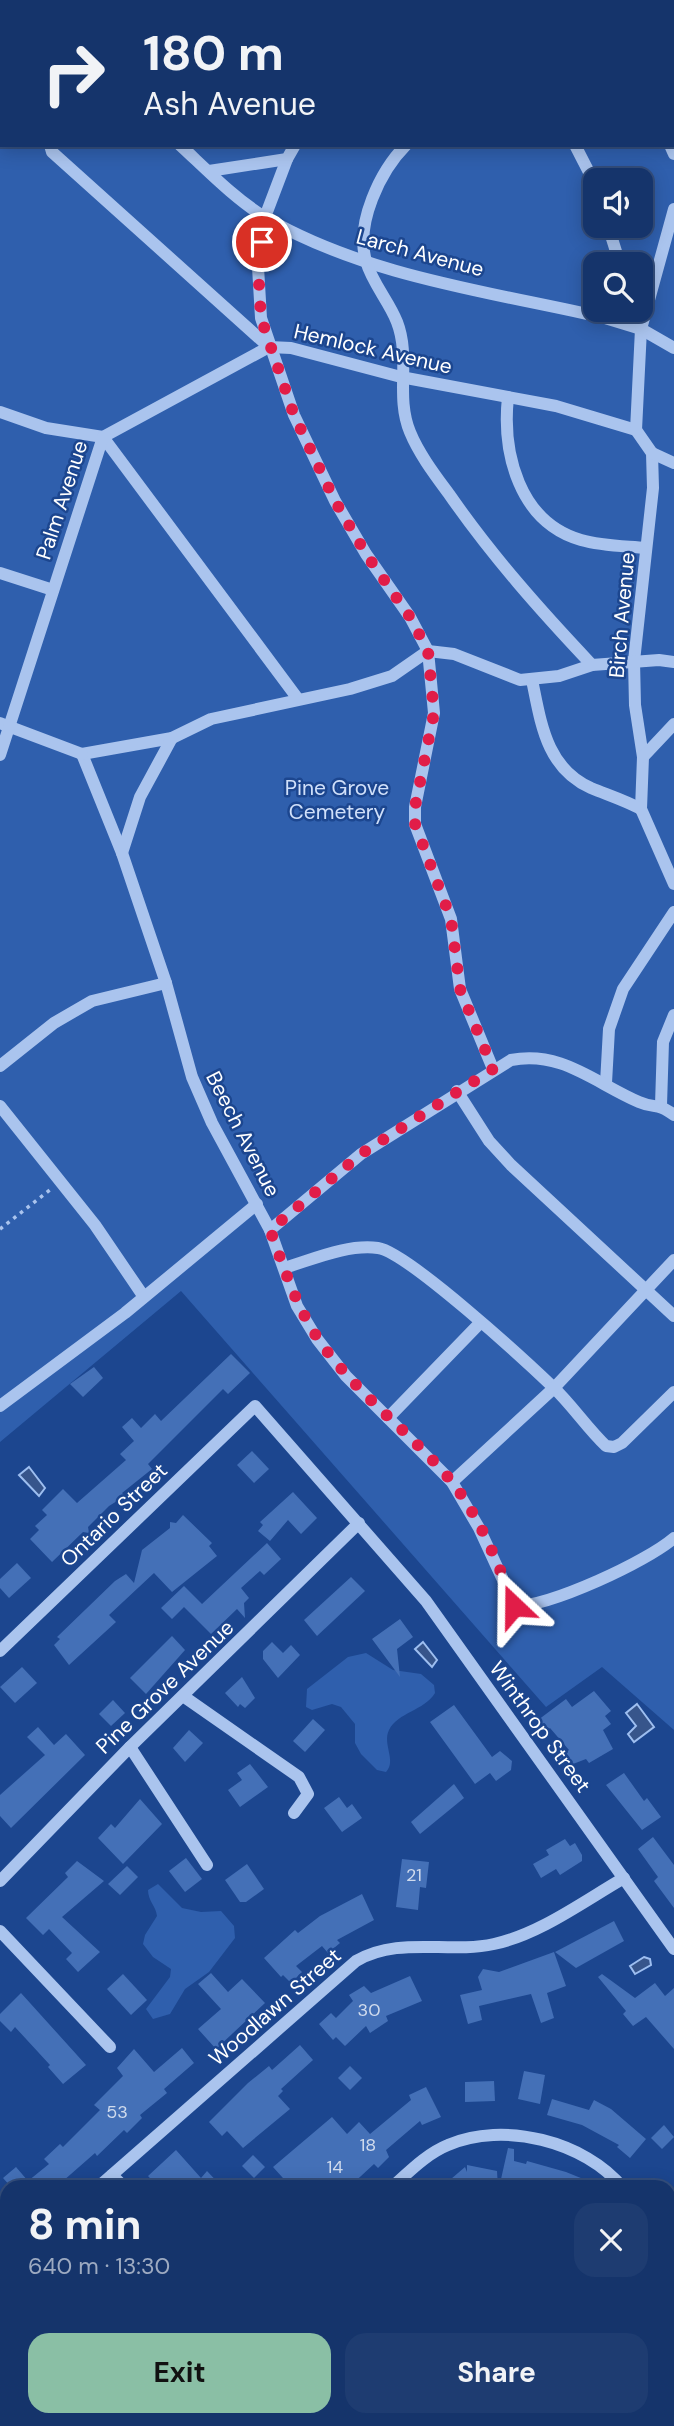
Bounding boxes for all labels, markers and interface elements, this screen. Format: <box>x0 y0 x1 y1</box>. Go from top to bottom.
text: 180 m <box>143 21 284 85</box>
icon: right <box>28 28 119 119</box>
text: Ash Avenue <box>143 83 316 125</box>
map controls <box>583 168 653 322</box>
button: sound <box>583 168 653 238</box>
pin <box>232 212 292 272</box>
icon: arrive <box>243 223 281 261</box>
street label: Larch Avenue <box>353 223 487 283</box>
button: search <box>583 252 653 322</box>
street label: Hemlock Avenue <box>291 317 455 381</box>
street label: Palm Avenue <box>30 437 94 563</box>
street label: Birch Avenue <box>603 551 641 679</box>
park label: Pine Grove Cemetery <box>285 774 389 826</box>
street label: Beech Avenue <box>199 1066 287 1202</box>
street label: Ontario Street <box>55 1457 173 1573</box>
position arrow <box>477 1569 551 1643</box>
street label: Pine Grove Avenue <box>90 1614 240 1760</box>
street label: Winthrop Street <box>483 1656 597 1798</box>
house number: 21 <box>406 1863 422 1887</box>
street label: Woodlawn Street <box>203 1942 347 2072</box>
house number: 30 <box>358 1998 380 2022</box>
house number: 53 <box>106 2100 128 2124</box>
house number: 18 <box>360 2133 376 2157</box>
house number: 14 <box>327 2155 343 2179</box>
text: 8 min <box>28 2197 141 2252</box>
button: close <box>574 2203 648 2277</box>
text: 640 m · 13:30 <box>28 2251 170 2281</box>
button: Exit <box>28 2333 331 2413</box>
button: Share <box>345 2333 648 2413</box>

